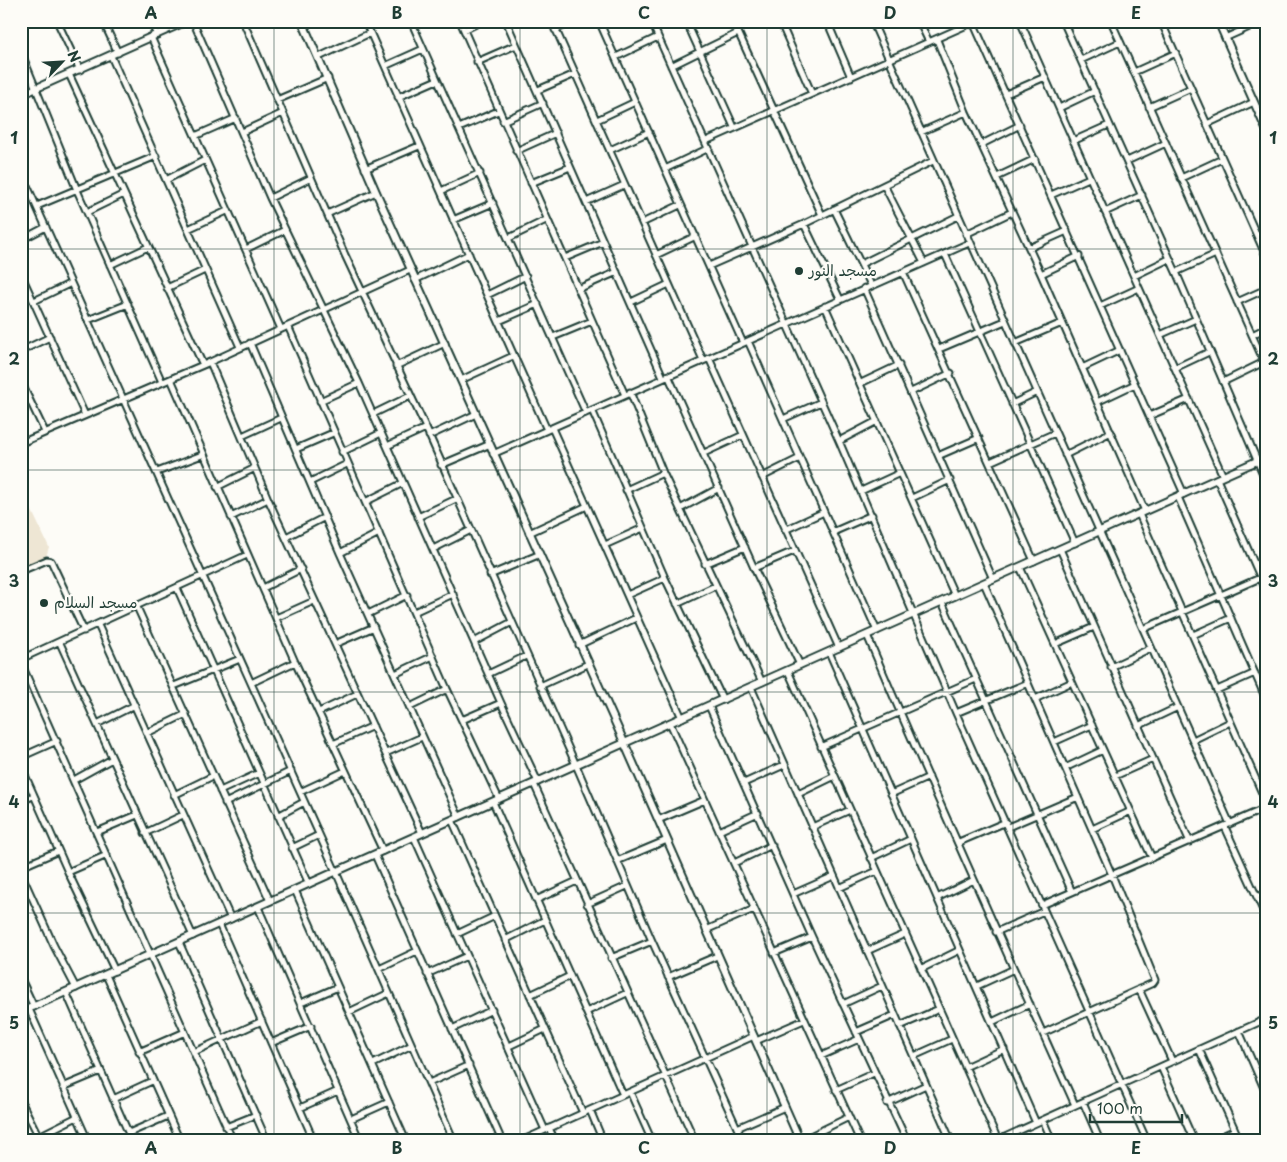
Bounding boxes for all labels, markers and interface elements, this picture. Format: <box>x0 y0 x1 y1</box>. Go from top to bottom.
text: A <box>145 0 158 24</box>
text: B <box>392 0 403 24</box>
text: C <box>638 0 650 24</box>
text: D <box>884 0 896 24</box>
text: E <box>1131 0 1141 24</box>
north arrow <box>38 38 88 88</box>
text: N <box>62 47 86 66</box>
text: 1 <box>10 125 18 149</box>
text: 1 <box>1269 125 1277 149</box>
place label: مسجد النور <box>808 258 877 281</box>
marker: مسجد النور <box>793 265 805 277</box>
text: 2 <box>8 346 20 370</box>
text: 2 <box>1267 346 1279 370</box>
text: 3 <box>9 568 19 592</box>
text: 3 <box>1268 568 1278 592</box>
place label: مسجد السلام <box>54 590 138 614</box>
marker: مسجد السلام <box>38 597 50 609</box>
text: 4 <box>9 789 20 813</box>
text: 4 <box>1268 789 1279 813</box>
text: 5 <box>9 1010 19 1034</box>
text: 5 <box>1268 1010 1278 1034</box>
scale bar <box>1090 1092 1182 1124</box>
text: 100 m <box>1097 1096 1143 1119</box>
text: A <box>145 1135 158 1159</box>
text: B <box>392 1135 403 1159</box>
text: C <box>638 1135 650 1159</box>
text: D <box>884 1135 896 1159</box>
text: E <box>1131 1135 1141 1159</box>

